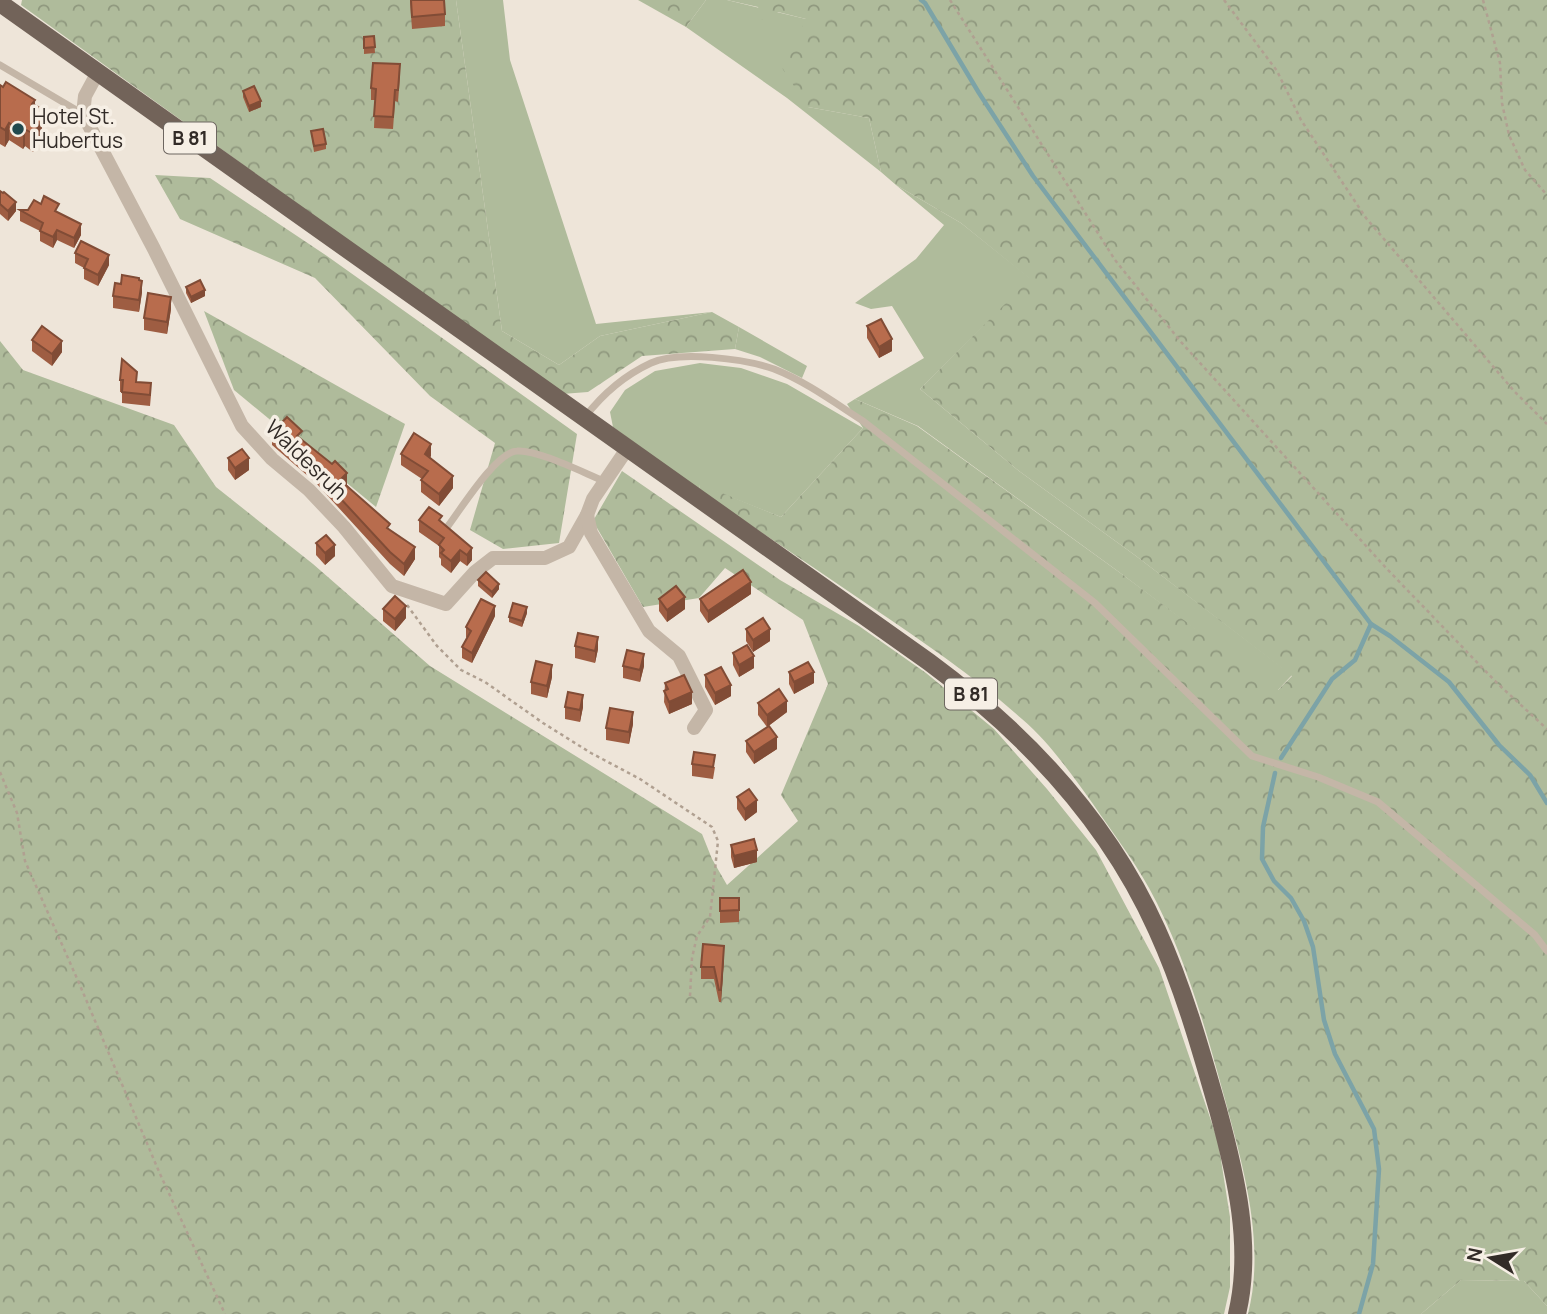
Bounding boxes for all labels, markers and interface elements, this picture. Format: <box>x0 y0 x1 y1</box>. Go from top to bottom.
place label: Hotel St. Hubertus <box>32 102 123 154</box>
marker: Hotel St. Hubertus <box>10 121 26 137</box>
road number: B 81 <box>164 122 216 154</box>
street label: Waldesruh <box>260 413 354 505</box>
road number: B 81 <box>945 678 997 709</box>
north arrow <box>1456 1223 1526 1293</box>
text: N <box>1460 1246 1488 1264</box>

